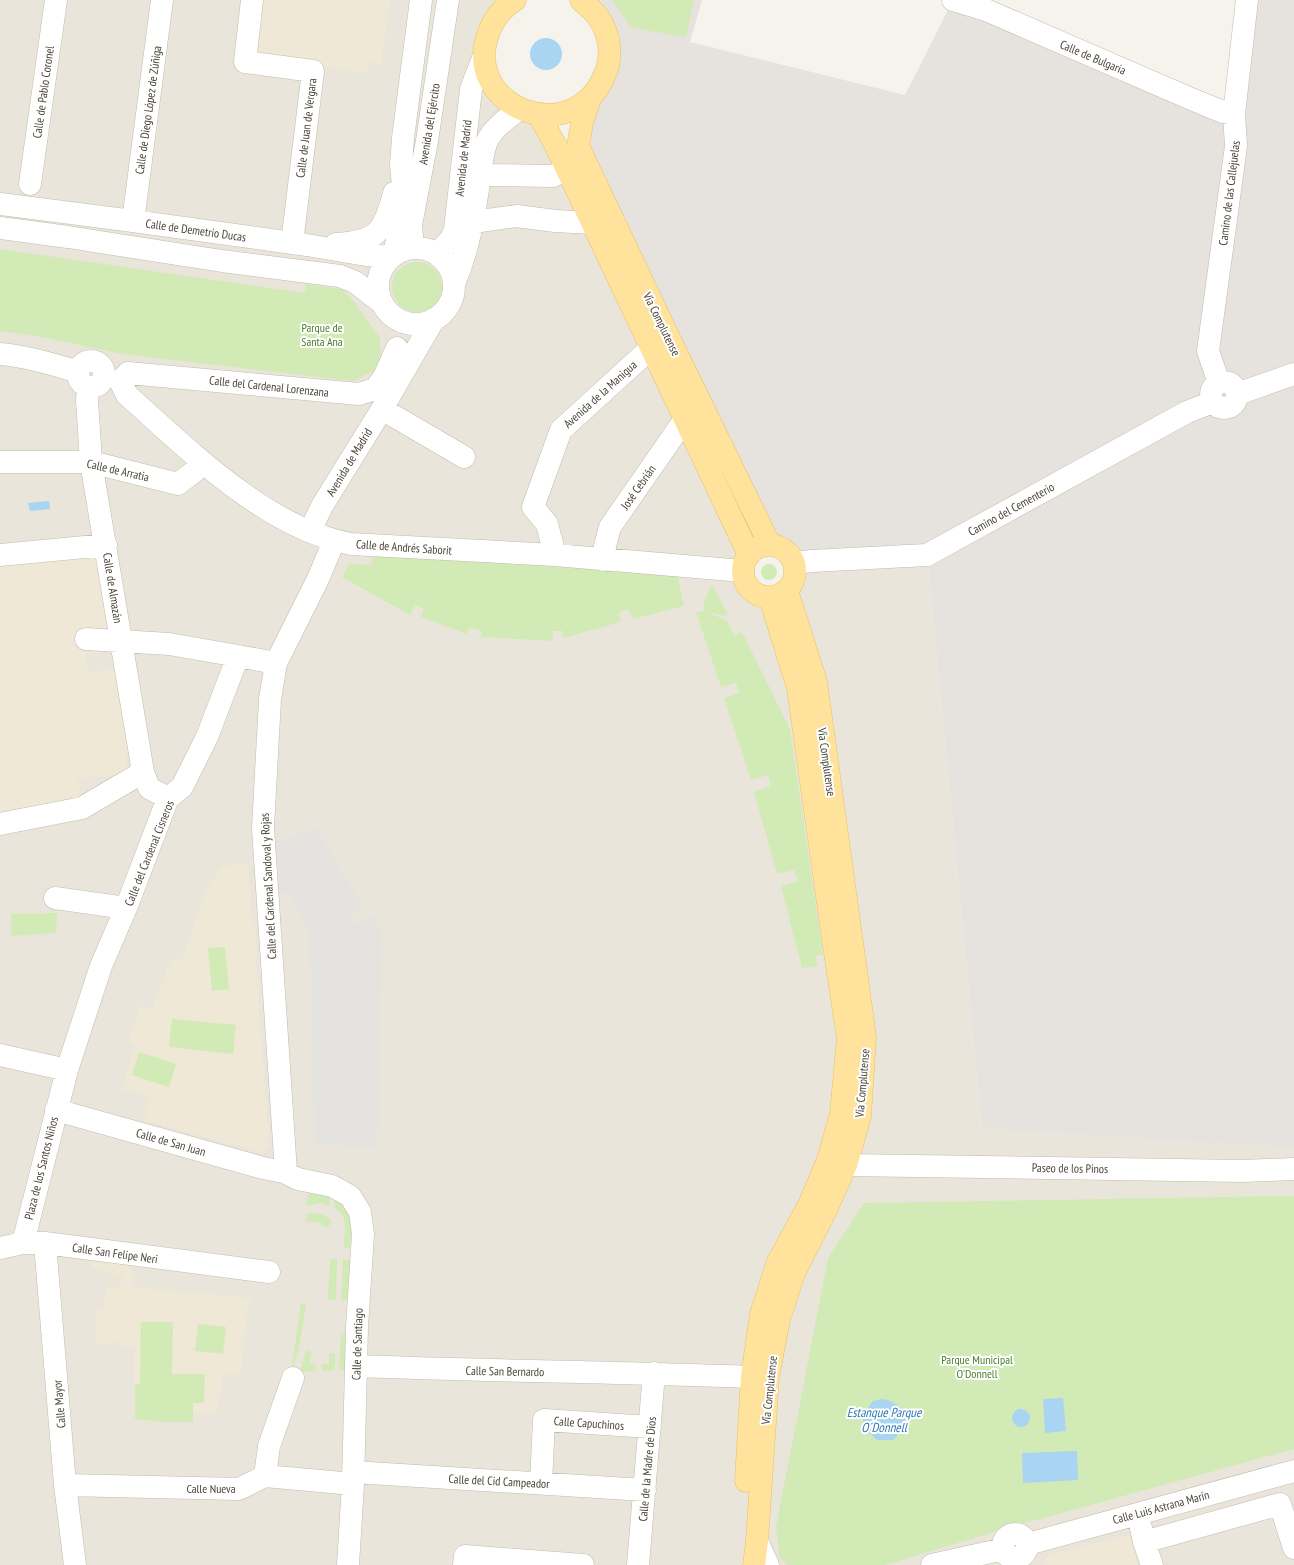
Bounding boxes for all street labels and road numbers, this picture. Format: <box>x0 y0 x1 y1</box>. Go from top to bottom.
street label: Calle de Bulgaria <box>1058 36 1128 78</box>
street label: Calle de Pablo Coronel <box>29 45 57 139</box>
street label: Calle de Diego López de Zúñiga <box>132 45 164 175</box>
street label: Calle de Juan de Vergara <box>292 77 320 179</box>
street label: Avenida del Ejército <box>415 82 443 166</box>
street label: Avenida de Madrid <box>452 119 474 197</box>
street label: Camino de las Callejuelas <box>1215 140 1243 246</box>
street label: Calle de Demetrio Ducas <box>145 216 247 244</box>
street label: Vía Complutense <box>640 289 684 358</box>
street label: Avenida de la Manigua <box>560 357 640 431</box>
street label: Calle del Cardenal Lorenzana <box>209 372 330 400</box>
street label: Avenida de Madrid <box>323 425 375 499</box>
street label: Calle de Arratia <box>85 456 151 484</box>
street label: José Cebrián <box>617 462 659 513</box>
street label: Camino del Cementerio <box>965 479 1057 539</box>
street label: Calle de Andrés Saborit <box>356 536 453 558</box>
street label: Calle de Almazán <box>100 552 126 624</box>
street label: Vía Complutense <box>815 726 839 797</box>
street label: Calle del Cardenal Cisneros <box>121 798 177 908</box>
street label: Calle del Cardenal Sandoval y Rojas <box>257 812 279 960</box>
street label: Vía Complutense <box>851 1048 872 1119</box>
street label: Plaza de los Santos Niños <box>21 1115 61 1221</box>
street label: Calle de San Juan <box>134 1125 208 1159</box>
street label: Paseo de los Pinos <box>1032 1160 1108 1176</box>
street label: Calle San Felipe Neri <box>71 1240 159 1266</box>
street label: Calle de Santiago <box>348 1308 366 1380</box>
street label: Vía Complutense <box>758 1355 780 1426</box>
street label: Calle San Bernardo <box>466 1363 544 1379</box>
street label: Calle Mayor <box>49 1378 69 1429</box>
street label: Calle Capuchinos <box>553 1413 625 1433</box>
street label: Calle de la Madre de Dios <box>635 1416 659 1522</box>
street label: Calle del Cid Campeador <box>448 1471 551 1491</box>
street label: Calle Nueva <box>186 1481 236 1496</box>
street label: Calle Luis Astrana Marín <box>1111 1487 1211 1527</box>

